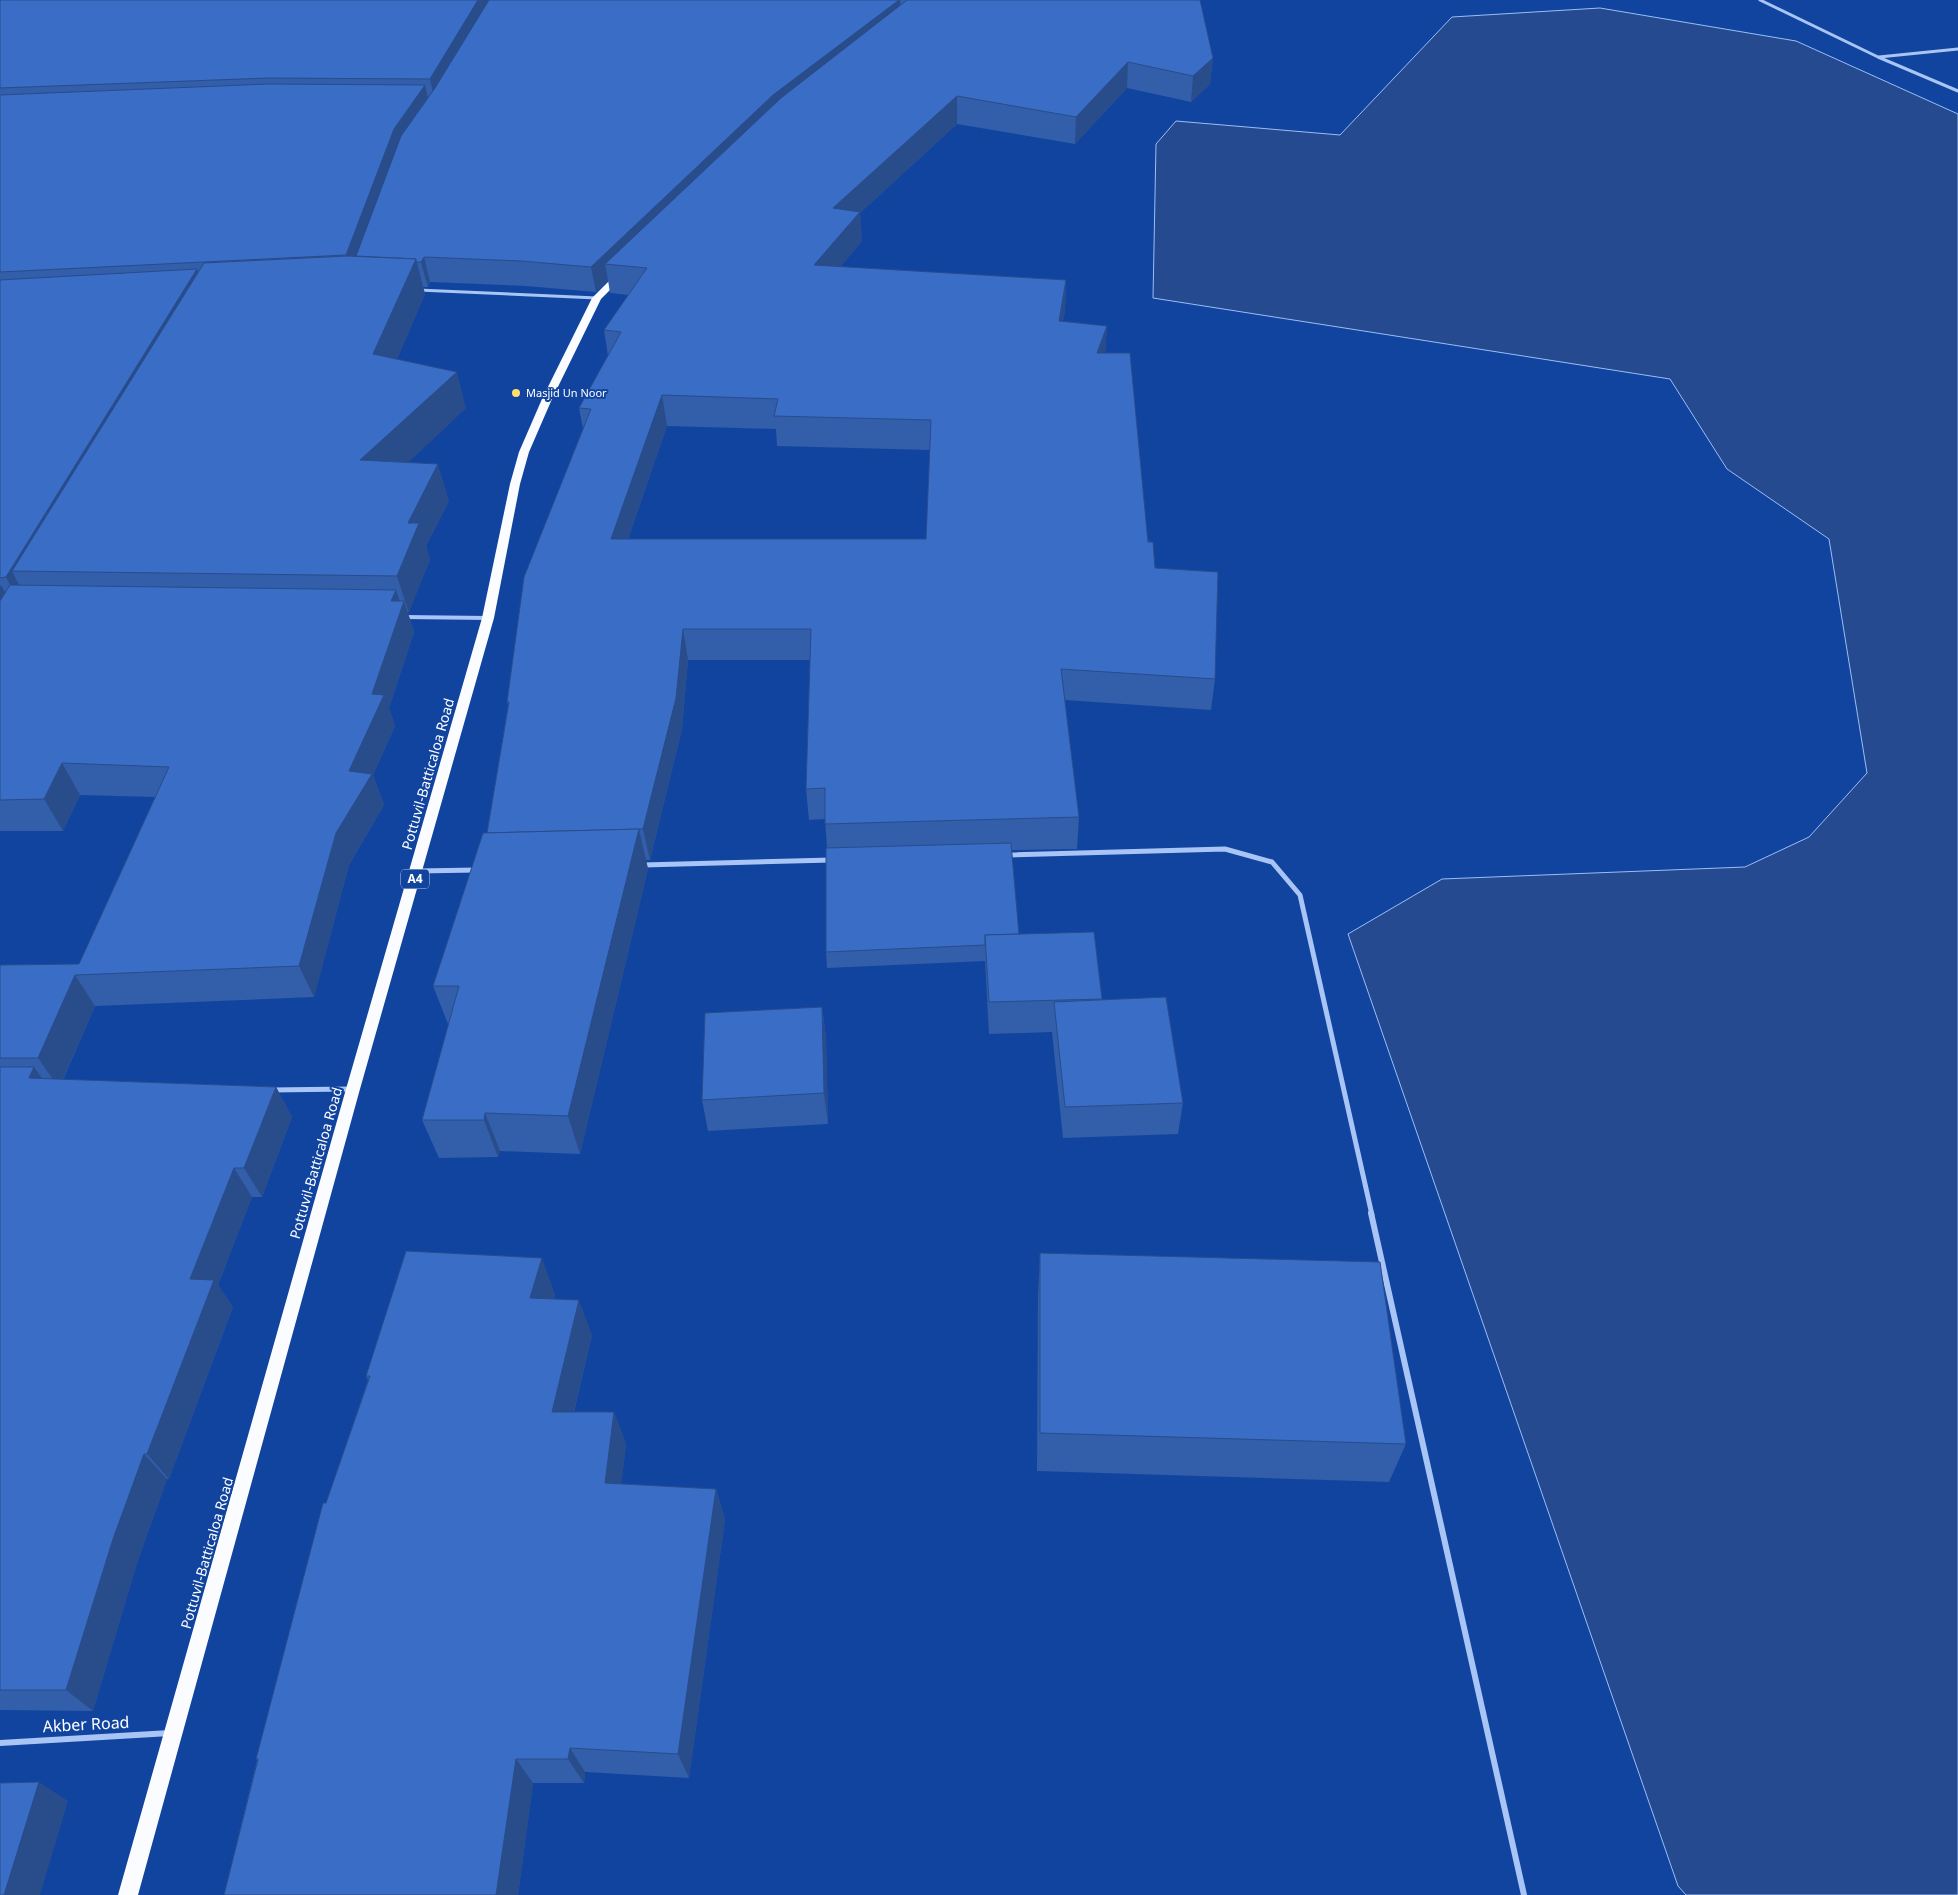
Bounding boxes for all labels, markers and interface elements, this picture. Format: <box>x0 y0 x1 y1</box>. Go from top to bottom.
place label: Masjid Un Noor <box>526 385 607 400</box>
marker: Masjid Un Noor <box>510 387 522 399</box>
street label: Pottuvil-Batticaloa Road <box>397 696 458 852</box>
road number: A4 <box>401 870 429 889</box>
street label: Pottuvil-Batticaloa Road <box>285 1085 346 1241</box>
street label: Pottuvil-Batticaloa Road <box>176 1475 237 1631</box>
street label: Akber Road <box>42 1711 130 1737</box>

